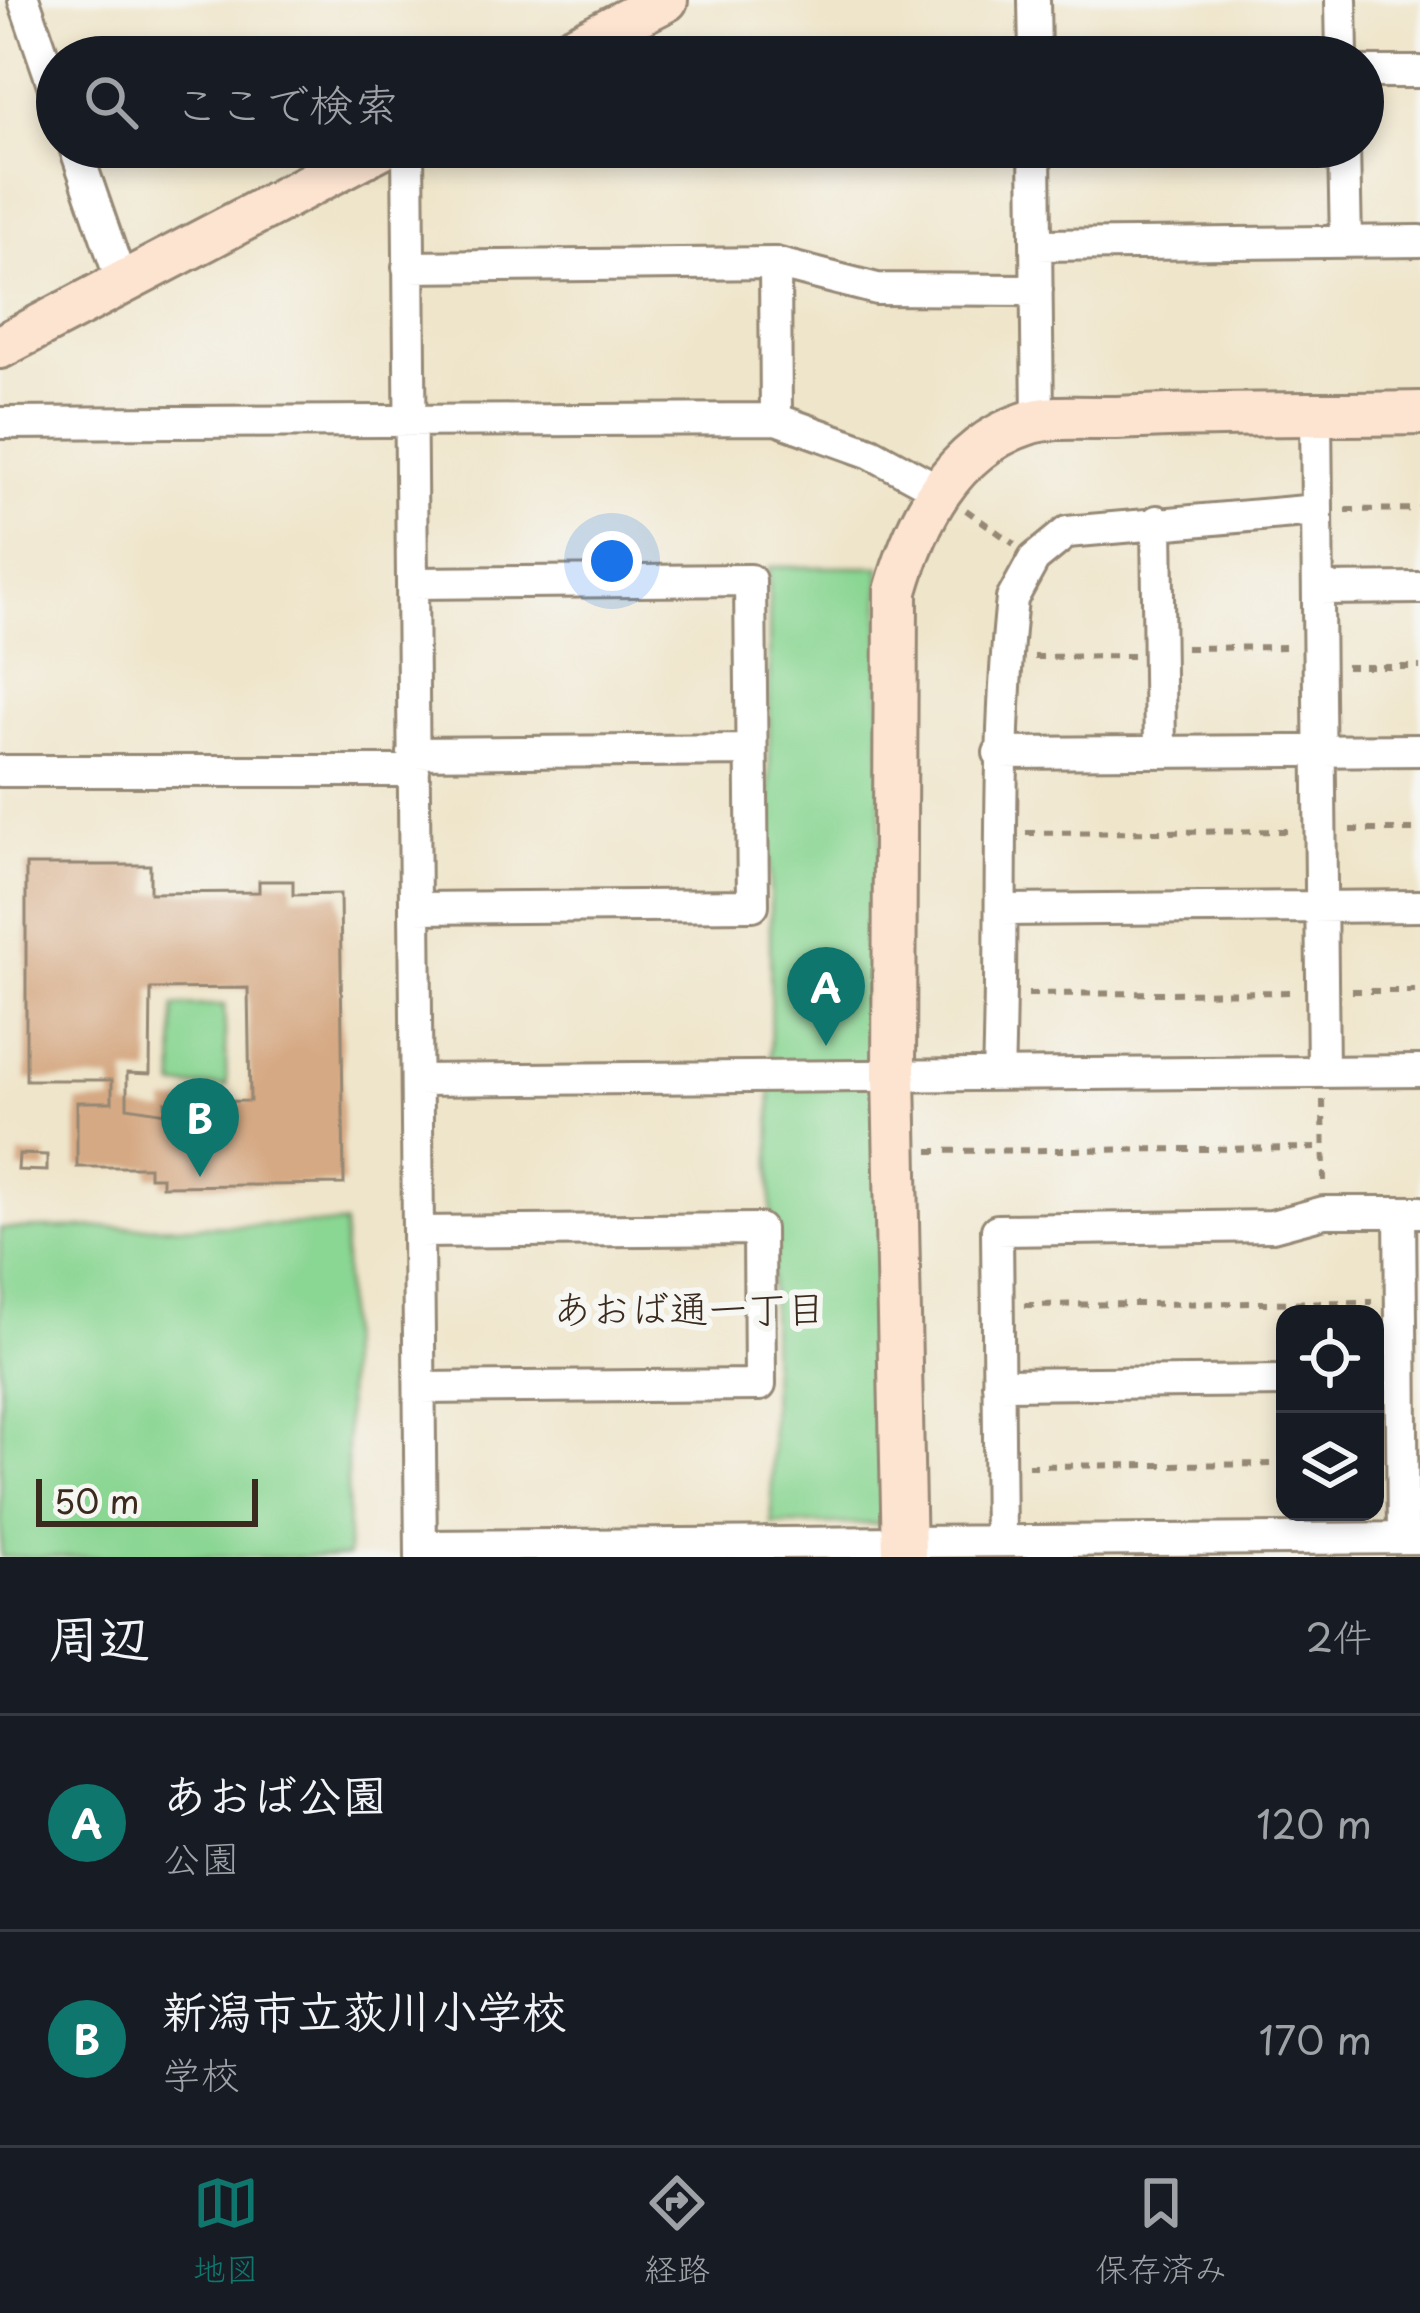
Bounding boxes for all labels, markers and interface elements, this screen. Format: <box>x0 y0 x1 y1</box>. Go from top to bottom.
search box <box>36 36 1384 168</box>
text: ここで検索 <box>174 68 399 136</box>
icon: search <box>78 69 144 135</box>
your location <box>582 531 642 591</box>
pin: A <box>787 947 865 1046</box>
pin: B <box>161 1078 239 1177</box>
district label: あおば通一丁目 <box>552 1277 826 1336</box>
map controls <box>1276 1305 1384 1521</box>
button: locate <box>1276 1305 1384 1413</box>
button: layers <box>1276 1413 1384 1521</box>
scale bar <box>36 1473 258 1526</box>
text: 50 m <box>54 1475 140 1525</box>
text: 周辺 <box>48 1597 150 1674</box>
text: 2件 <box>1305 1606 1372 1665</box>
text: あおば公園 <box>162 1759 387 1827</box>
text: A <box>72 1793 102 1852</box>
text: 120 m <box>1256 1793 1372 1852</box>
text: 公園 <box>162 1827 240 1886</box>
text: 新潟市立荻川小学校 <box>162 1975 567 2043</box>
text: B <box>74 2009 100 2068</box>
text: 170 m <box>1259 2009 1372 2068</box>
text: 学校 <box>162 2043 240 2102</box>
tab: 地図 <box>193 2170 259 2292</box>
tab: 経路 <box>644 2170 710 2292</box>
tab: 保存済み <box>1095 2170 1227 2292</box>

